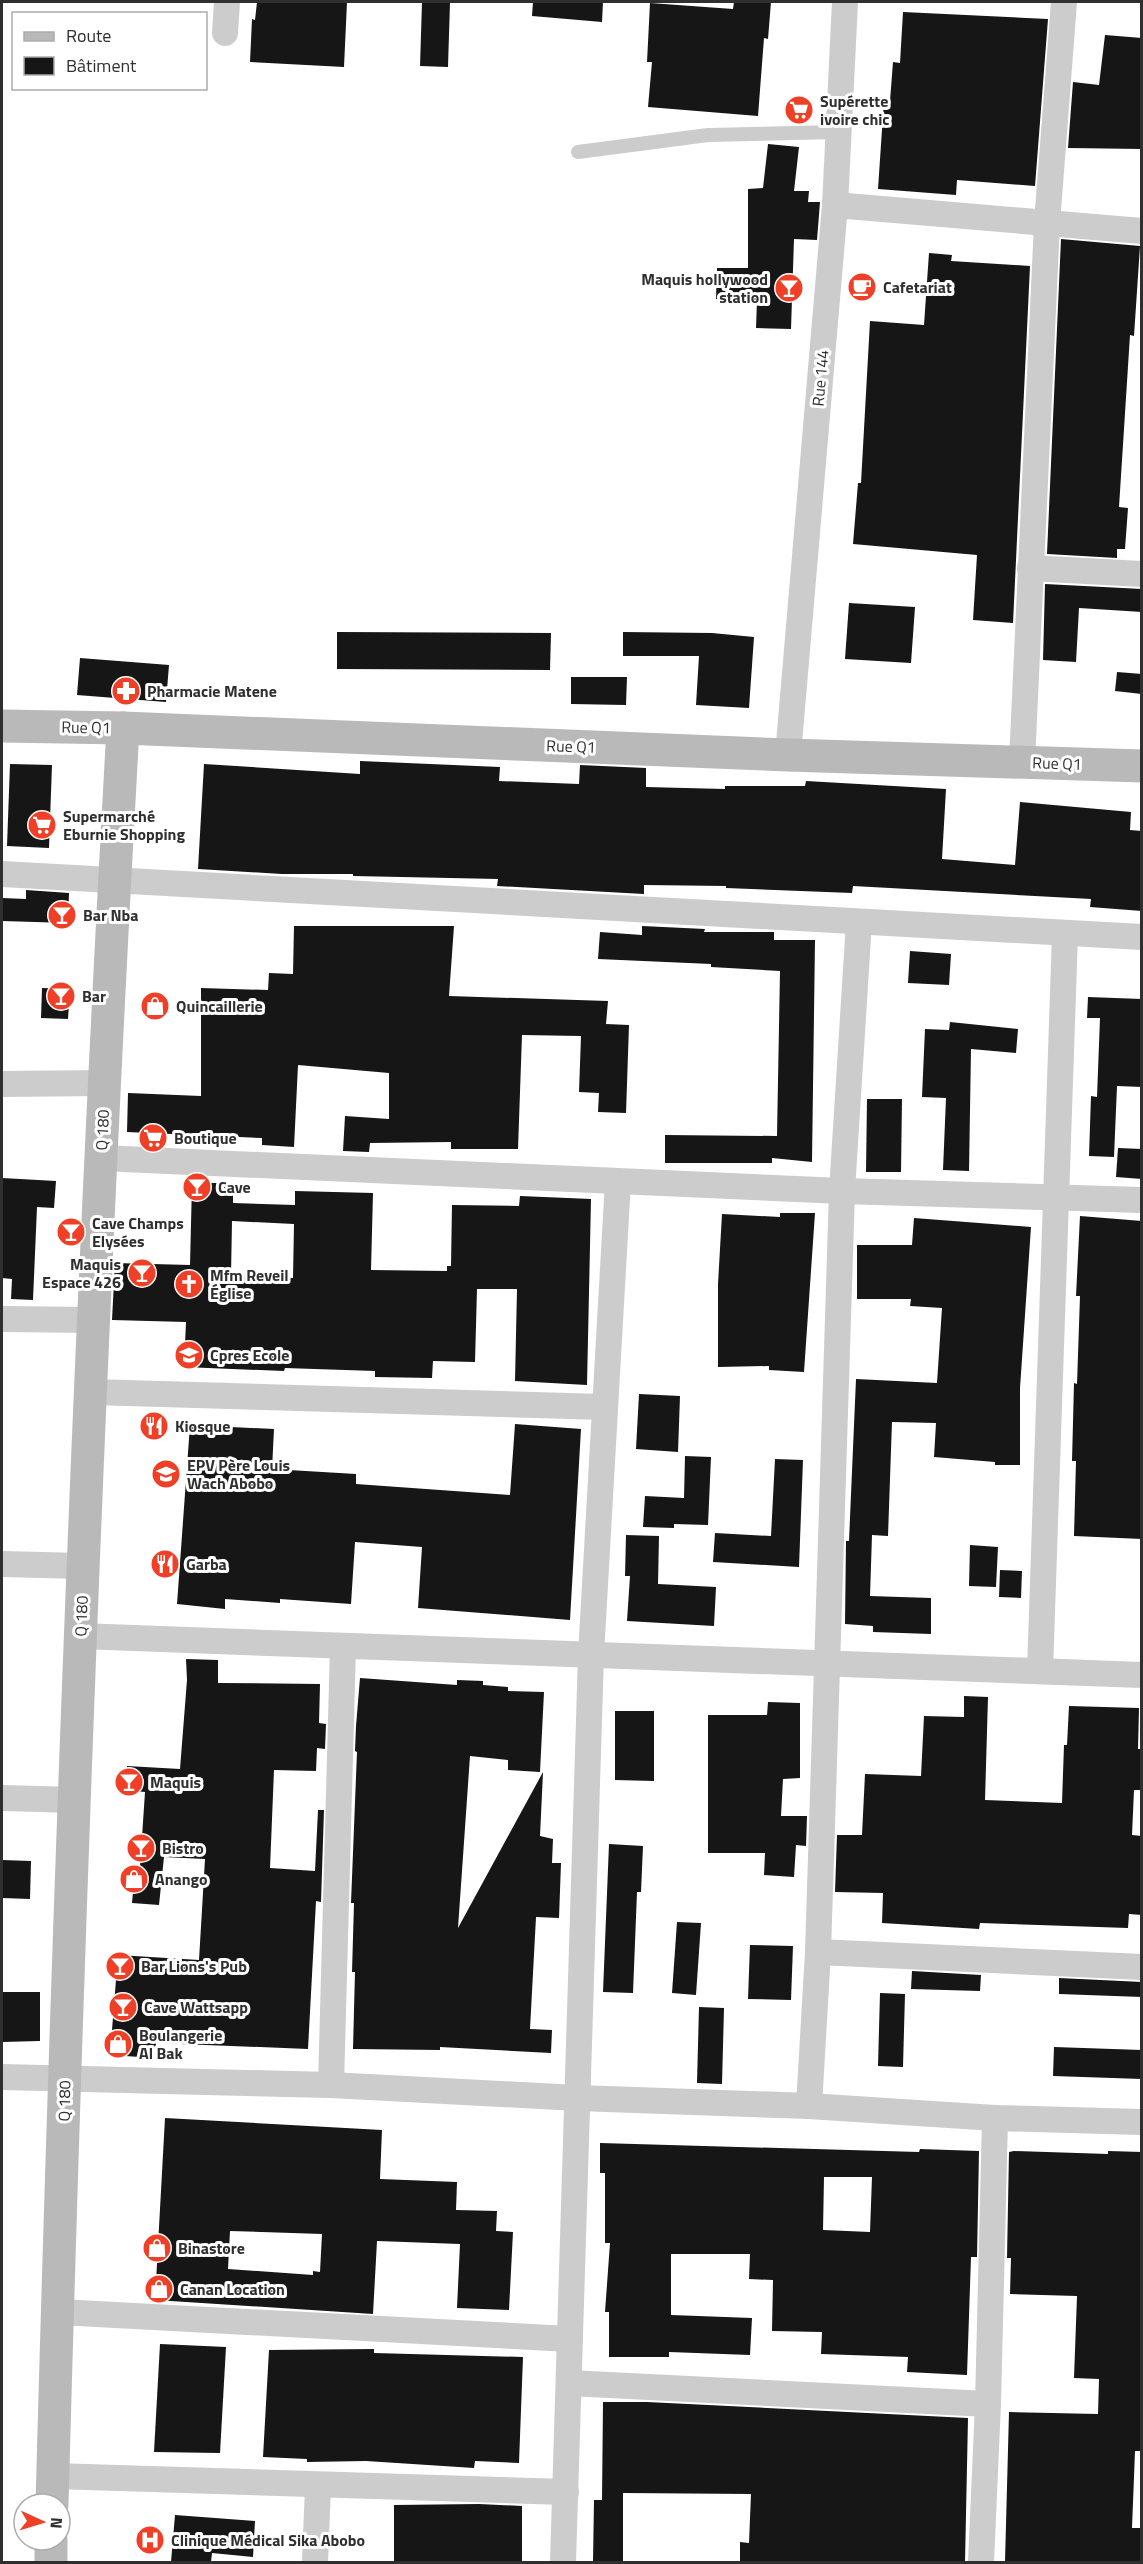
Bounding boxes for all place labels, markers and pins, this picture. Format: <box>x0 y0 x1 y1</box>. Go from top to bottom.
place label: Supérette ivoire chic <box>820 89 890 131</box>
supermarket icon: Supérette ivoire chic <box>783 94 815 126</box>
place label: Maquis hollywood station <box>641 267 768 309</box>
cafe icon: Cafetariat <box>846 271 878 303</box>
bar icon: Maquis hollywood station <box>773 272 805 304</box>
place label: Cafetariat <box>883 275 952 299</box>
pharmacy icon: Pharmacie Matene <box>110 675 142 707</box>
place label: Pharmacie Matene <box>147 679 277 703</box>
place label: Supermarché Eburnie Shopping <box>63 804 185 846</box>
supermarket icon: Supermarché Eburnie Shopping <box>26 809 58 841</box>
bar icon: Bar Nba <box>46 899 78 931</box>
place label: Bar Nba <box>83 903 138 927</box>
bar icon: Bar <box>45 980 77 1012</box>
place label: Bar <box>82 984 106 1008</box>
shop icon: Quincaillerie <box>139 990 171 1022</box>
place label: Quincaillerie <box>176 994 263 1018</box>
supermarket icon: Boutique <box>137 1122 169 1154</box>
place label: Boutique <box>174 1126 237 1150</box>
bar icon: Cave <box>181 1171 213 1203</box>
place label: Cave <box>218 1175 251 1199</box>
place label: Cave Champs Elysées <box>92 1211 184 1253</box>
bar icon: Cave Champs Elysées <box>55 1216 87 1248</box>
place label: Maquis Espace 426 <box>42 1252 121 1294</box>
bar icon: Maquis Espace 426 <box>126 1257 158 1289</box>
place label: Mfm Reveil Église <box>210 1263 289 1305</box>
church icon: Mfm Reveil Église <box>173 1268 205 1300</box>
school or university icon: Cpres Ecole <box>173 1339 205 1371</box>
place label: Cpres Ecole <box>210 1343 289 1367</box>
restaurant icon: Kiosque <box>138 1410 170 1442</box>
place label: Kiosque <box>175 1414 230 1438</box>
place label: EPV Père Louis Wach Abobo <box>187 1453 290 1495</box>
school or university icon: EPV Père Louis Wach Abobo <box>150 1458 182 1490</box>
restaurant icon: Garba <box>149 1548 181 1580</box>
place label: Garba <box>186 1552 227 1576</box>
bar icon: Maquis <box>113 1766 145 1798</box>
place label: Maquis <box>150 1770 201 1794</box>
bar icon: Bistro <box>125 1832 157 1864</box>
place label: Bistro <box>162 1836 204 1860</box>
shop icon: Anango <box>118 1863 150 1895</box>
place label: Anango <box>155 1867 208 1891</box>
bar icon: Bar Lions's Pub <box>104 1950 136 1982</box>
place label: Bar Lions's Pub <box>141 1954 247 1978</box>
bar icon: Cave Wattsapp <box>107 1991 139 2023</box>
place label: Cave Wattsapp <box>144 1995 248 2019</box>
place label: Boulangerie Al Bak <box>139 2023 222 2065</box>
shop icon: Boulangerie Al Bak <box>102 2028 134 2060</box>
shop icon: Binastore <box>141 2232 173 2264</box>
place label: Binastore <box>178 2236 245 2260</box>
shop icon: Canan Location <box>143 2273 175 2305</box>
place label: Canan Location <box>180 2277 285 2301</box>
hospital icon: Clinique Médical Sika Abobo <box>134 2524 166 2556</box>
place label: Clinique Médical Sika Abobo <box>171 2528 365 2552</box>

